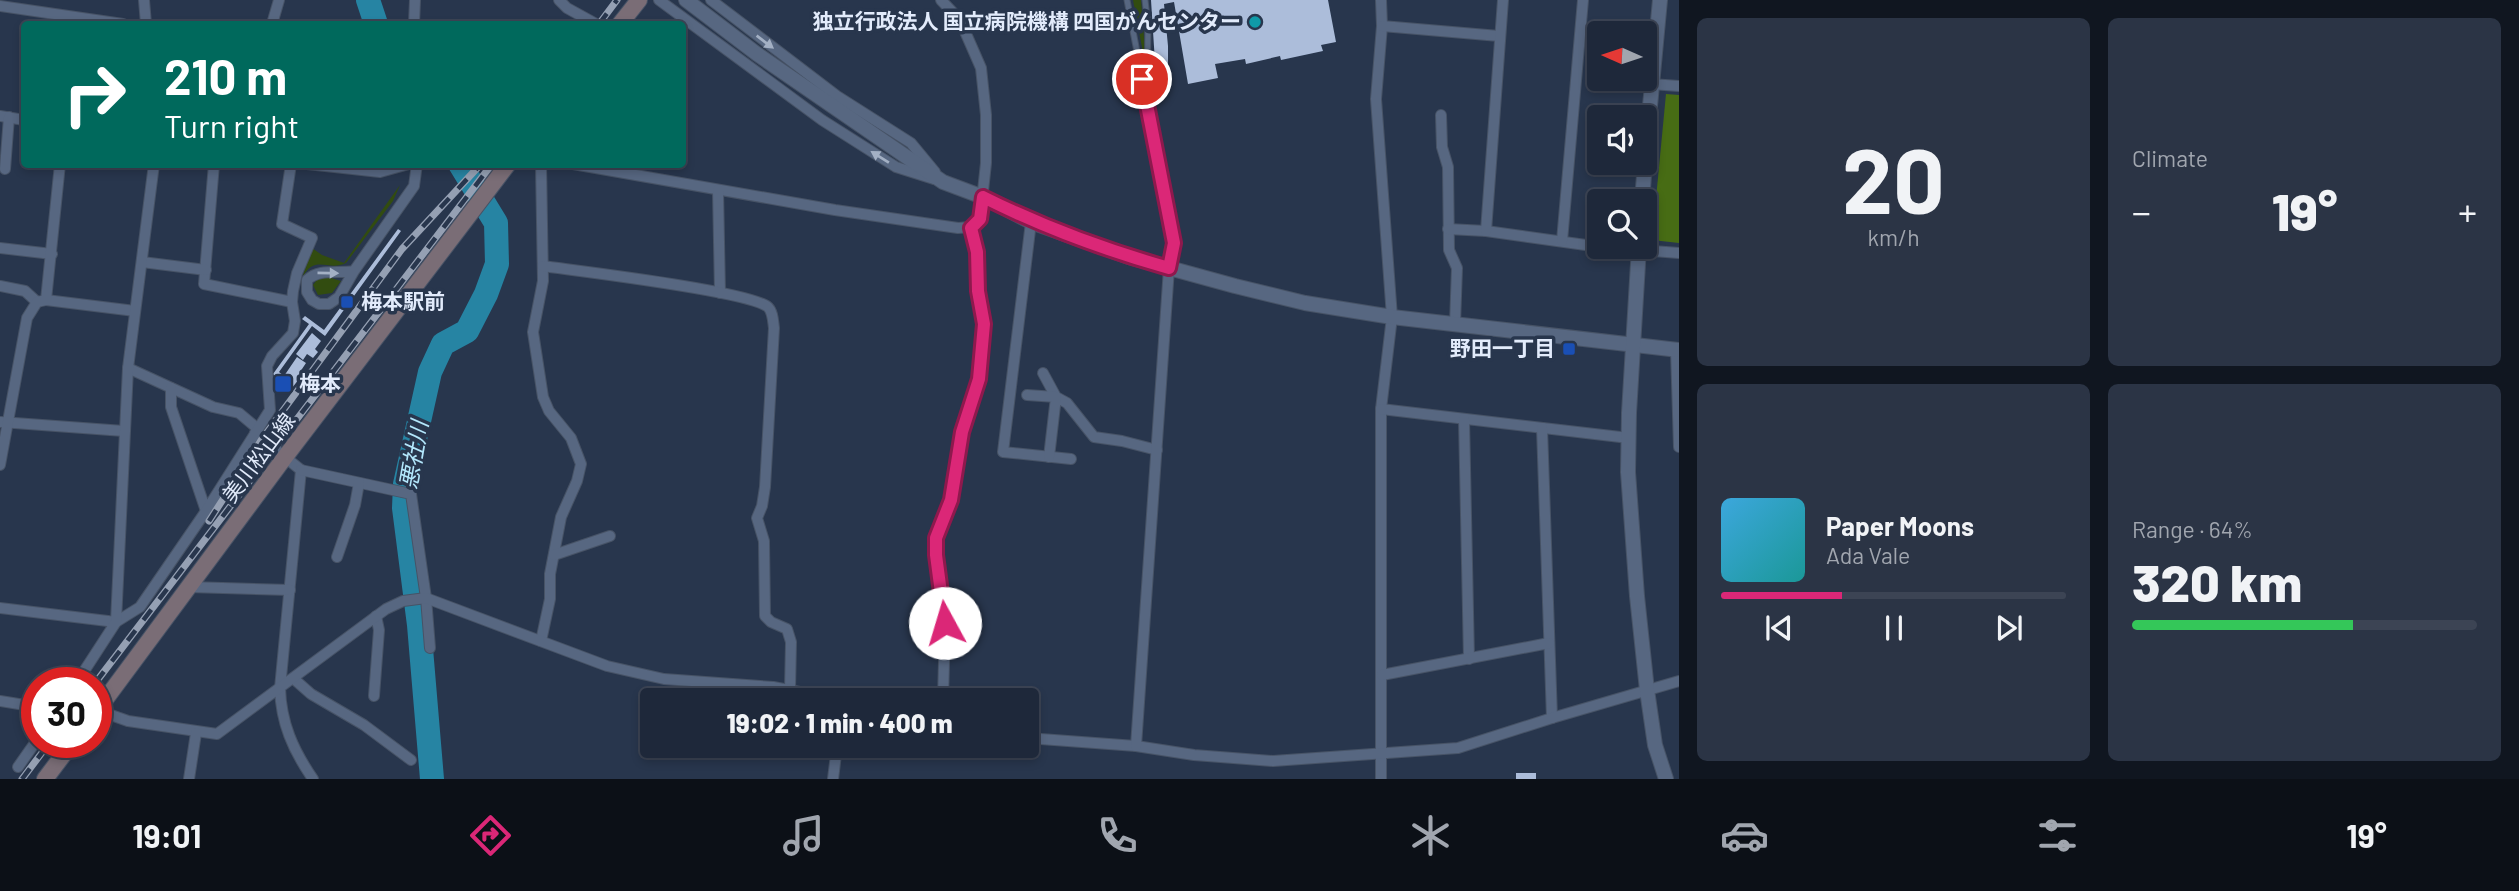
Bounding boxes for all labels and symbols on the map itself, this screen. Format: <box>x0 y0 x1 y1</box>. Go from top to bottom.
place label: 独立行政法人 国立病院機構 四国がんセンター <box>813 8 1241 33</box>
marker: 独立行政法人 国立病院機構 四国がんセンター <box>1247 14 1263 30</box>
north arrow <box>1587 21 1657 91</box>
one-way arrow <box>755 34 773 49</box>
pin <box>1112 49 1172 109</box>
one-way arrow <box>870 151 890 164</box>
one-way arrow <box>317 268 339 279</box>
place label: 梅本駅前 <box>361 288 445 313</box>
marker: 梅本駅前 <box>339 294 355 310</box>
place label: 野田一丁目 <box>1450 335 1555 360</box>
marker: 野田一丁目 <box>1561 341 1577 357</box>
place label: 梅本 <box>299 370 341 395</box>
marker: 梅本 <box>273 374 293 394</box>
street label: 美川松山線 <box>216 408 299 507</box>
water label: 悪社川 <box>393 415 433 491</box>
position arrow <box>908 586 982 660</box>
speed limit sign: 30 <box>21 667 112 758</box>

